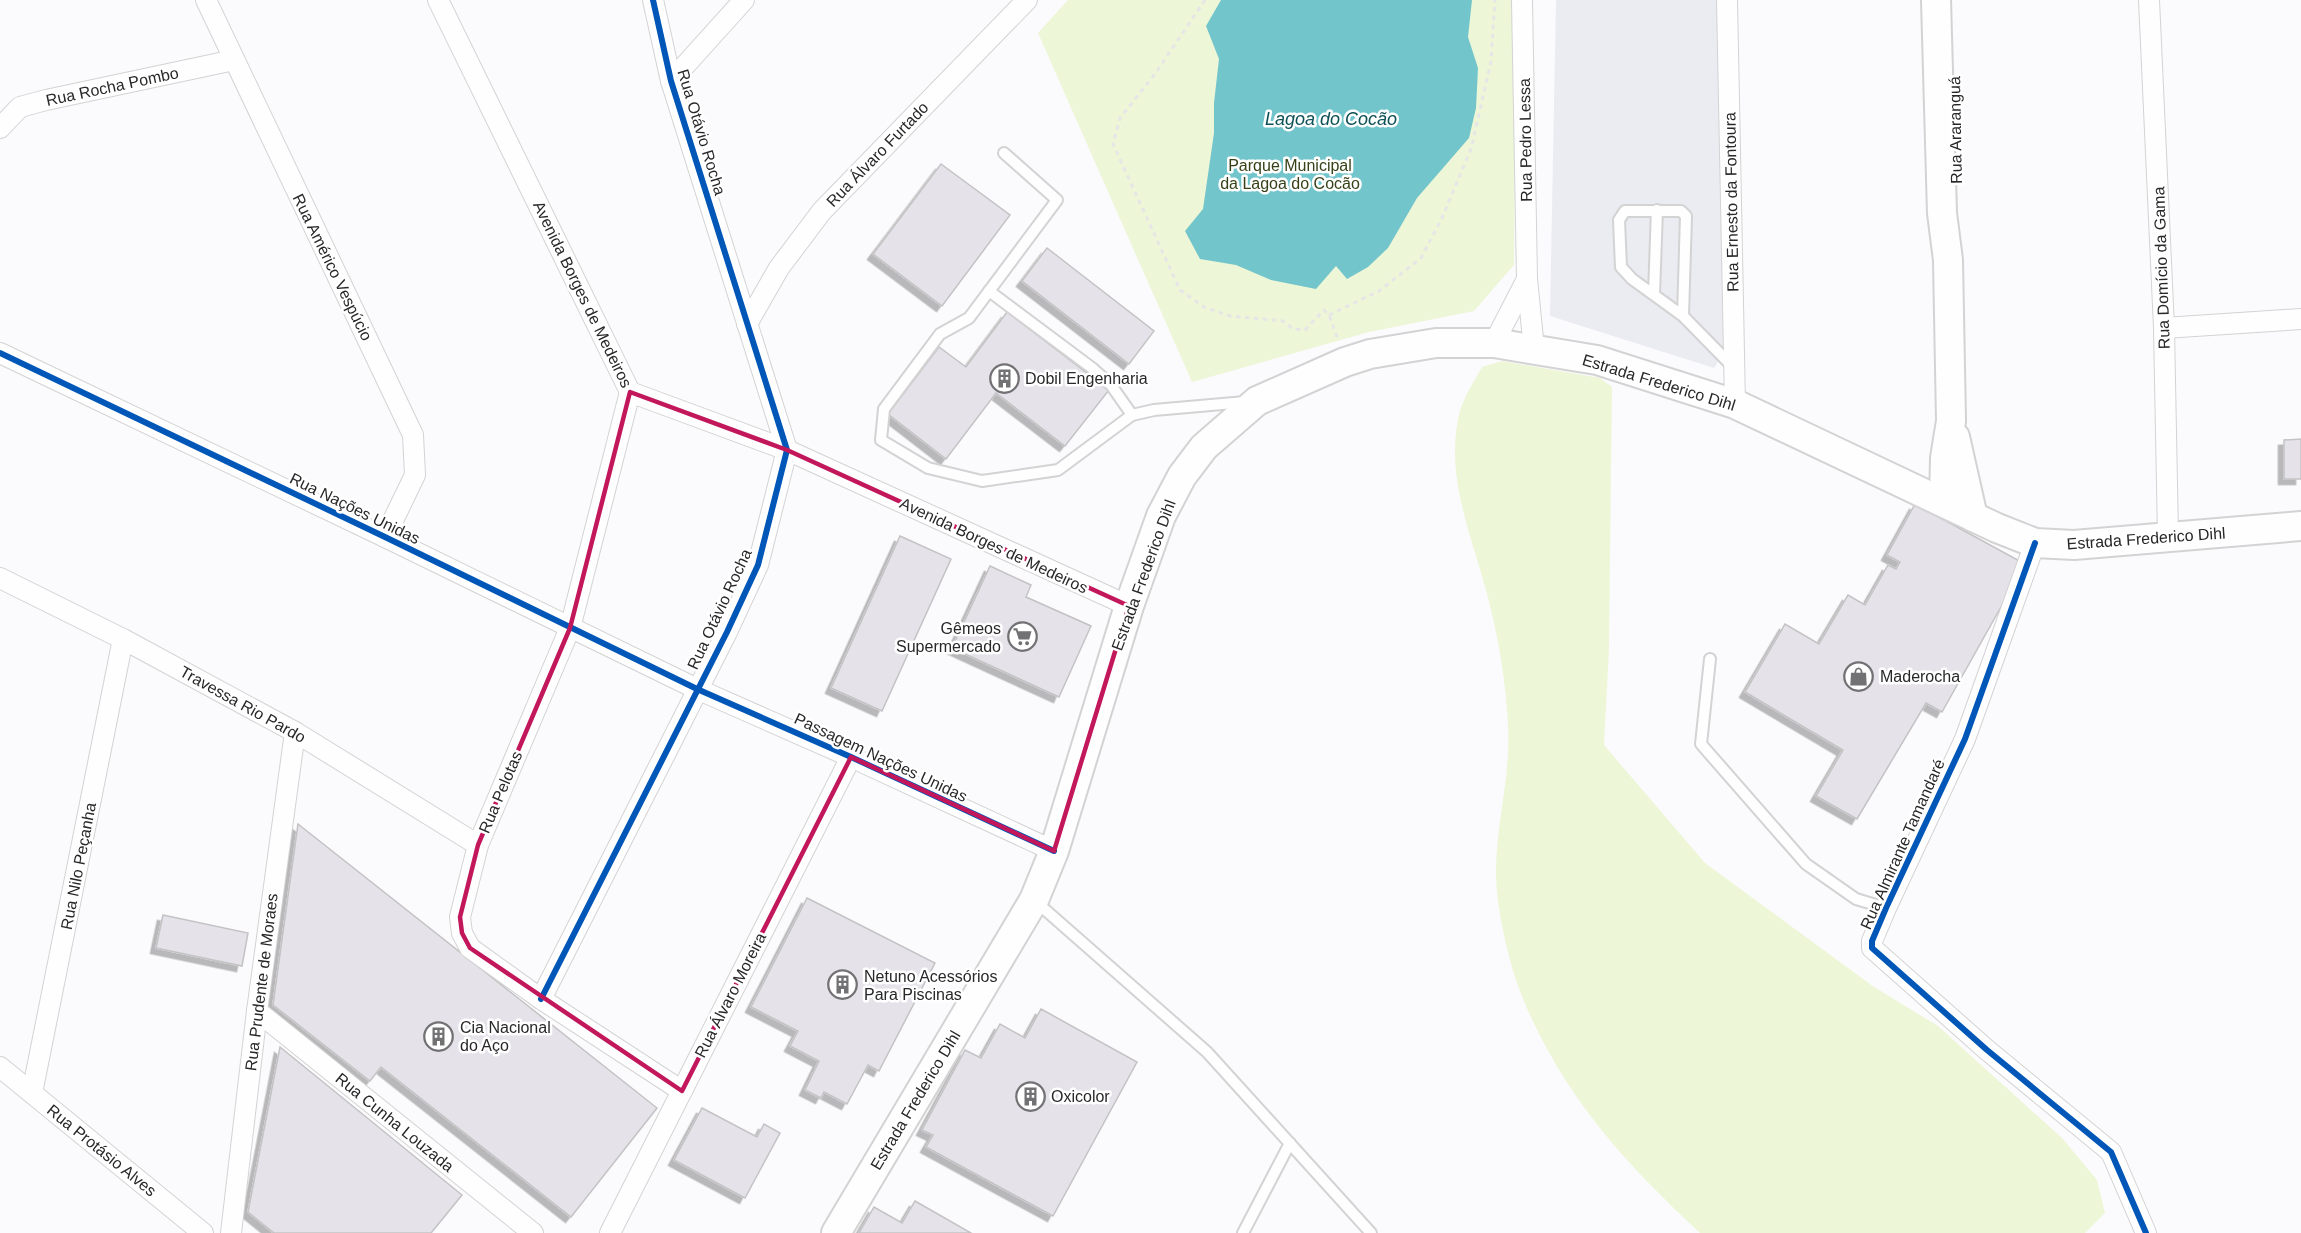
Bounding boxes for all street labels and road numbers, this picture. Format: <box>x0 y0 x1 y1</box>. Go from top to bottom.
street label: Rua Rocha Pombo <box>44 64 180 109</box>
street label: Rua Otávio Rocha <box>674 67 729 197</box>
street label: Rua Araranguá <box>1946 76 1965 184</box>
street label: Rua Pedro Lessa <box>1516 78 1535 202</box>
street label: Rua Álvaro Furtado <box>822 98 932 210</box>
street label: Rua Ernesto da Fontoura <box>1721 112 1742 292</box>
street label: Rua Domício da Gama <box>2150 186 2173 350</box>
street label: Rua Américo Vespúcio <box>290 191 376 343</box>
street label: Avenida Borges de Medeiros <box>530 198 635 390</box>
street label: Estrada Frederico Dihl <box>1580 351 1737 414</box>
street label: Rua Nações Unidas <box>287 470 422 547</box>
street label: Avenida Borges de Medeiros <box>897 494 1090 597</box>
street label: Estrada Frederico Dihl <box>1108 497 1179 653</box>
street label: Estrada Frederico Dihl <box>2066 524 2226 553</box>
street label: Rua Otávio Rocha <box>684 546 755 672</box>
street label: Travessa Rio Pardo <box>177 663 309 746</box>
street label: Passagem Nações Unidas <box>792 710 970 805</box>
street label: Rua Pelotas <box>476 749 525 836</box>
street label: Rua Almirante Tamandaré <box>1857 756 1948 932</box>
street label: Rua Nilo Peçanha <box>58 801 99 931</box>
street label: Rua Prudente de Moraes <box>242 892 281 1072</box>
street label: Rua Álvaro Moreira <box>691 929 769 1060</box>
street label: Estrada Frederico Dihl <box>867 1028 964 1173</box>
street label: Rua Cunha Louzada <box>332 1070 457 1175</box>
street label: Rua Protásio Alves <box>44 1101 160 1200</box>

